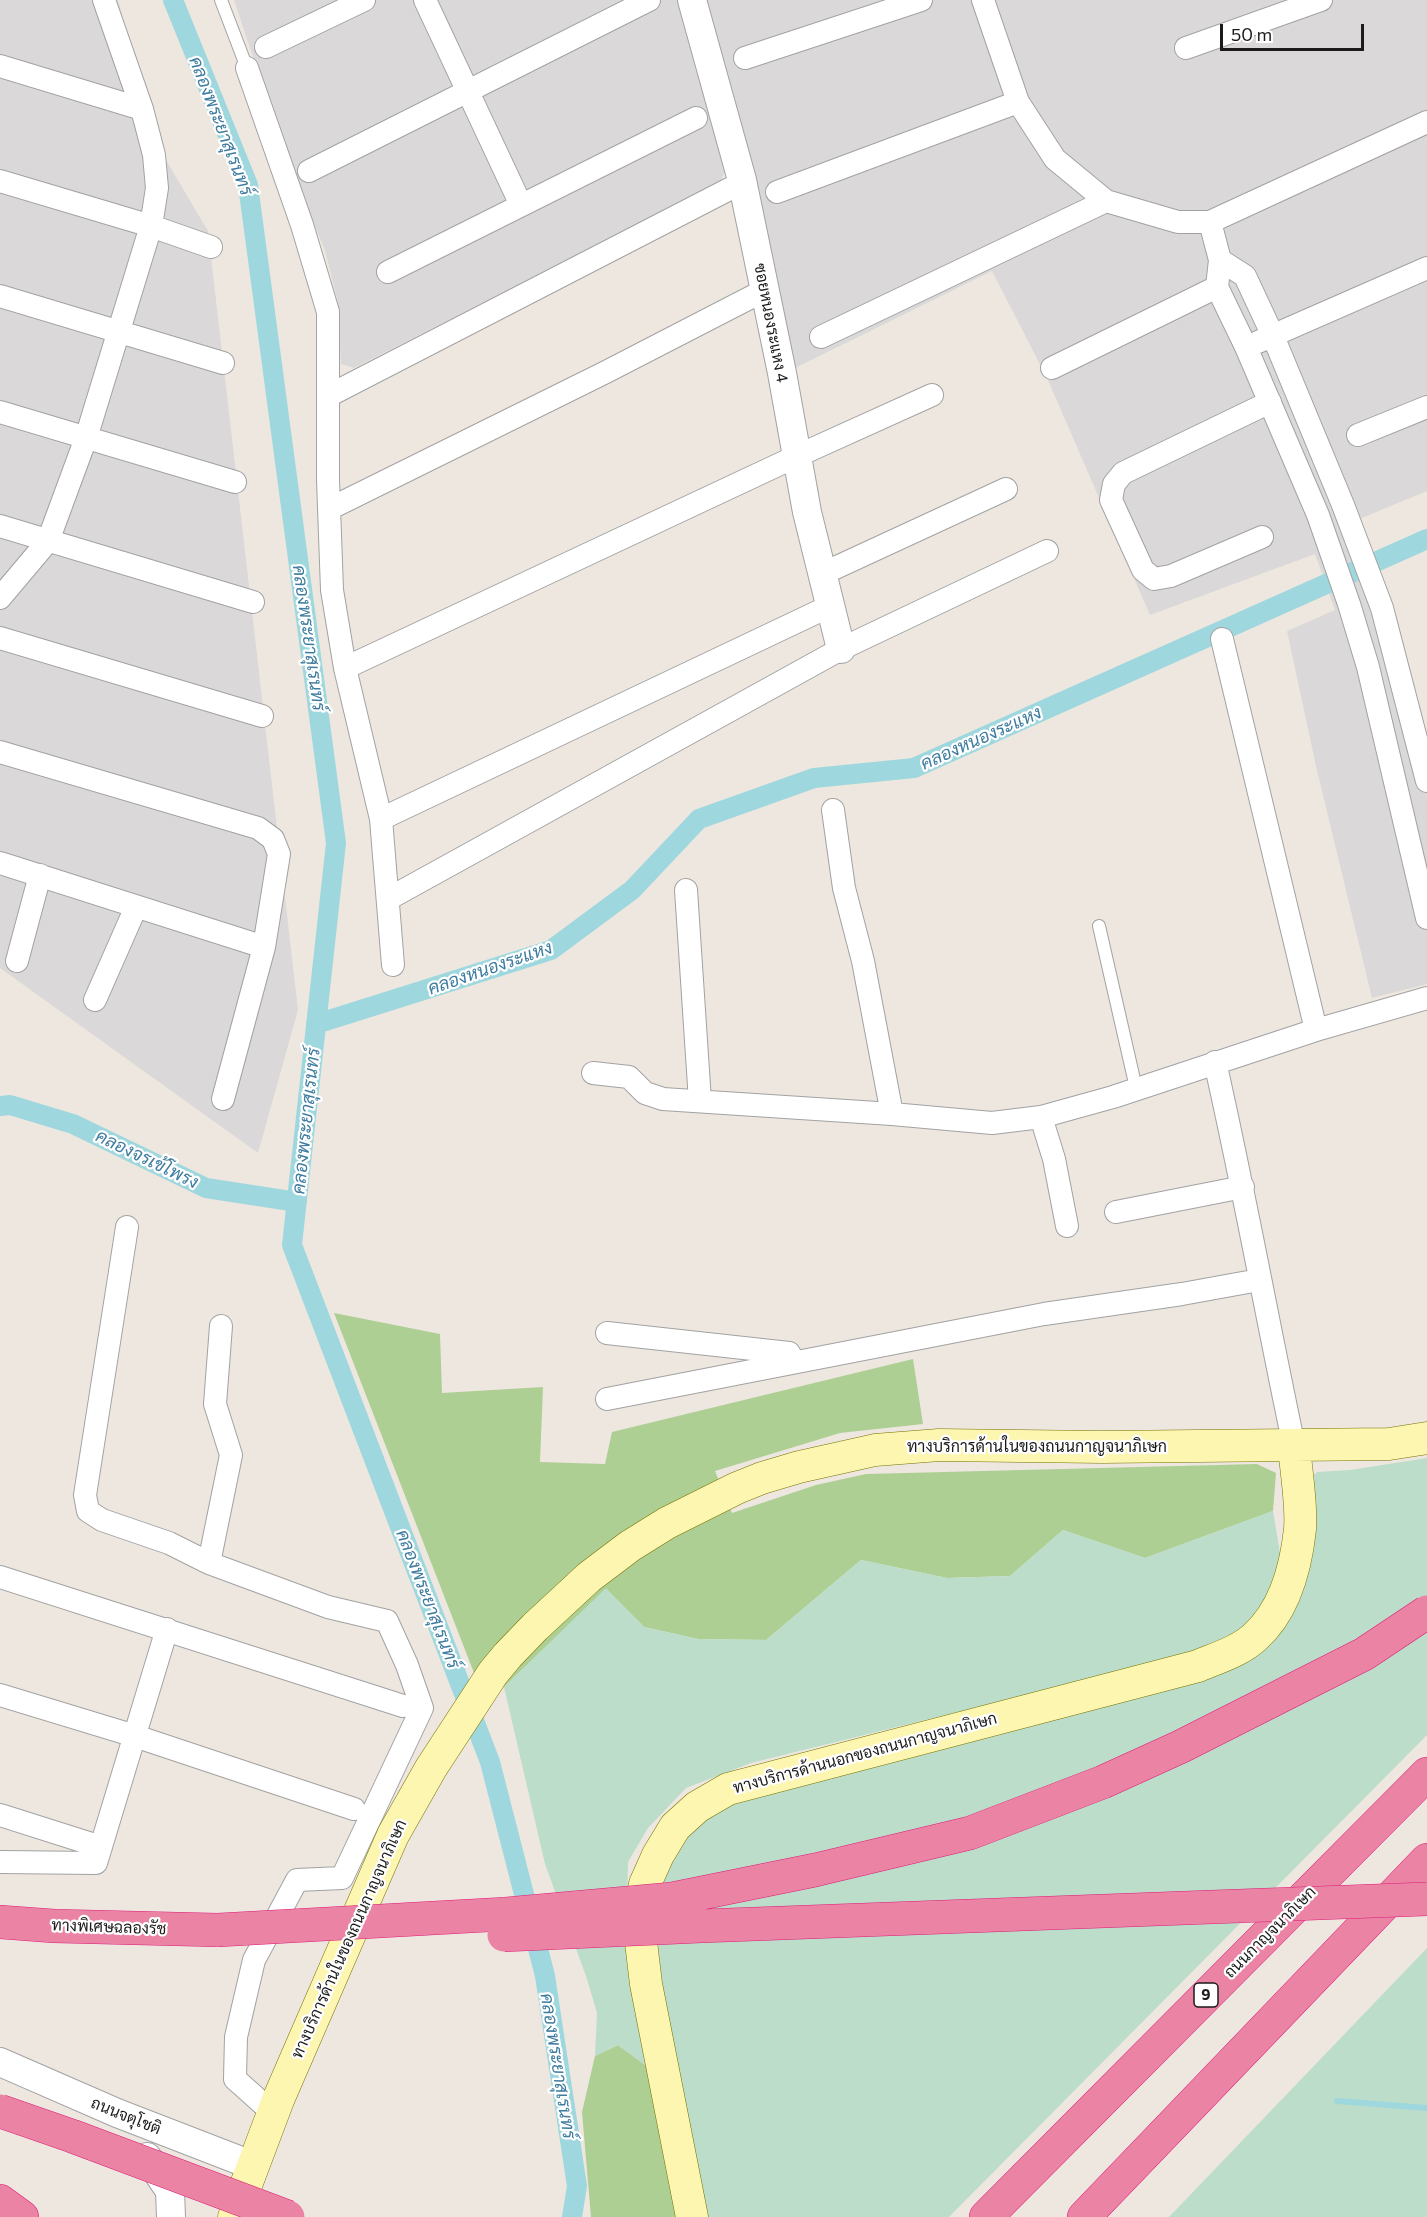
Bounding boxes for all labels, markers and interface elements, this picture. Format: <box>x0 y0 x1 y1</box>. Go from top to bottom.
scale bar <box>1223 12 1367 50</box>
text: 50 m <box>1231 23 1272 45</box>
water label: คลองพระยาสุเรนทร์ <box>185 53 257 199</box>
street label: ซอยหนองระแหง 4 <box>750 262 792 384</box>
water label: คลองพระยาสุเรนทร์ <box>288 564 330 712</box>
water label: คลองหนองระแหง <box>917 702 1045 774</box>
water label: คลองหนองระแหง <box>425 937 555 999</box>
water label: คลองพระยาสุเรนทร์ <box>288 1047 324 1195</box>
water label: คลองจรเข้โพรง <box>92 1125 202 1193</box>
street label: ทางบริการด้านในของถนนกาญจนาภิเษก <box>907 1437 1167 1457</box>
water label: คลองพระยาสุเรนทร์ <box>392 1526 464 1672</box>
street label: ทางบริการด้านนอกของถนนกาญจนาภิเษก <box>731 1708 999 1798</box>
street label: ทางบริการด้านในของถนนกาญจนาภิเษก <box>287 1816 411 2062</box>
street label: ถนนกาญจนาภิเษก <box>1220 1882 1320 1982</box>
street label: ทางพิเศษฉลองรัช <box>51 1915 167 1939</box>
road number: 9 <box>1194 1983 1218 2007</box>
water label: คลองพระยาสุเรนทร์ <box>536 1992 580 2140</box>
street label: ถนนจตุโชติ <box>88 2093 164 2139</box>

